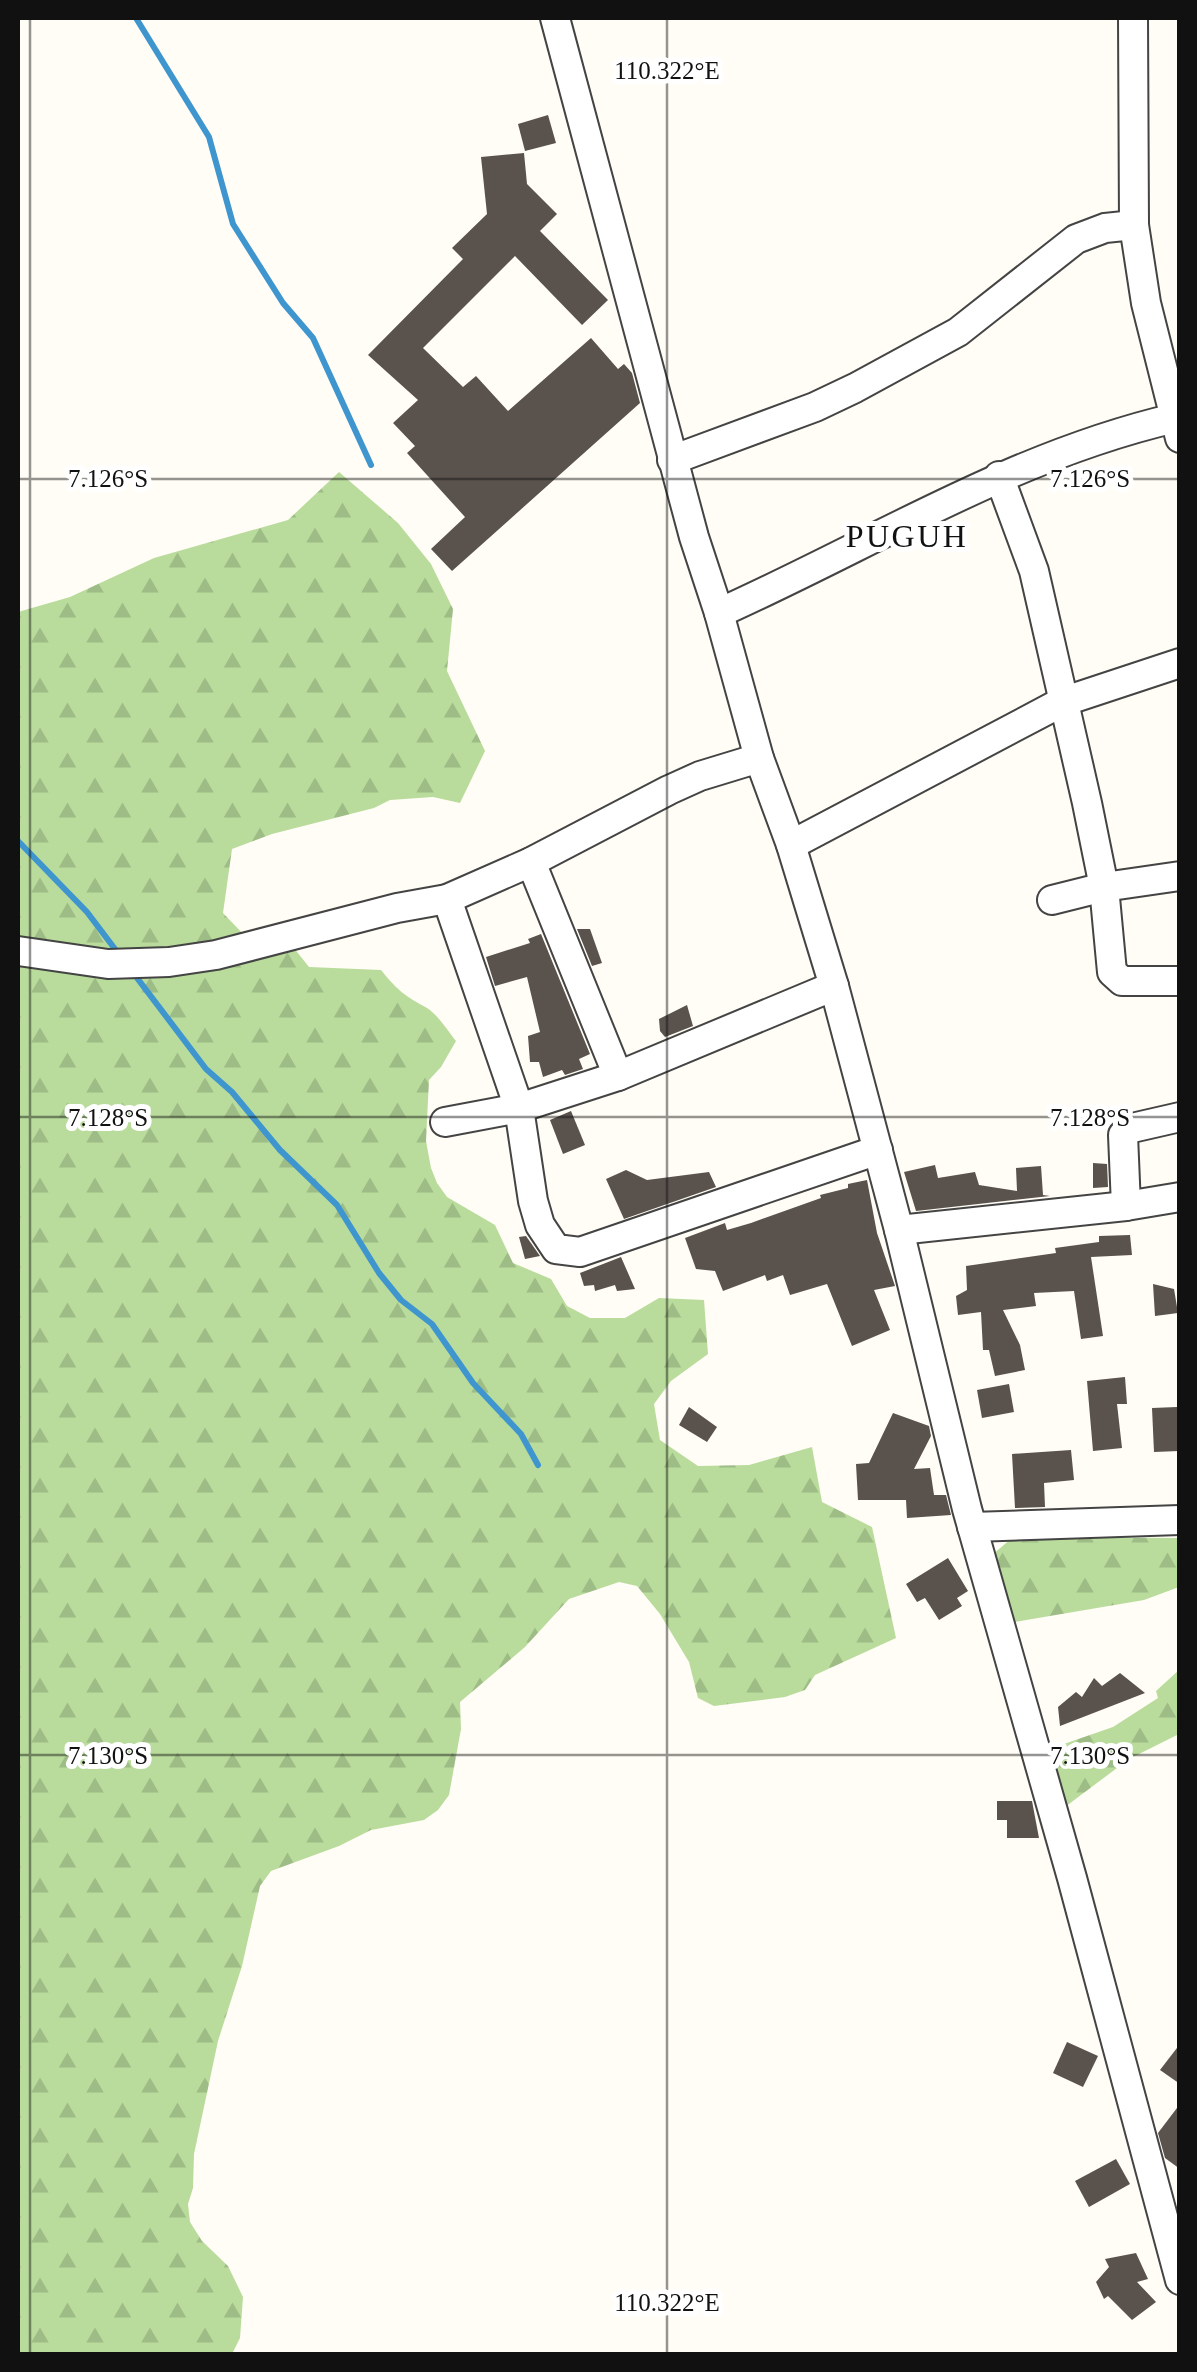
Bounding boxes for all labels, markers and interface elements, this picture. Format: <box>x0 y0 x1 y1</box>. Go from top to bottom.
text: 110.322°E <box>614 57 720 84</box>
text: 7.126°S <box>68 465 148 492</box>
text: 7.126°S <box>1050 465 1130 492</box>
district label: PUGUH <box>846 518 968 554</box>
text: 7.128°S <box>68 1104 148 1131</box>
text: 7.128°S <box>1050 1104 1130 1131</box>
text: 7.130°S <box>68 1742 148 1769</box>
text: 7.130°S <box>1050 1742 1130 1769</box>
text: 110.322°E <box>614 2289 720 2316</box>

